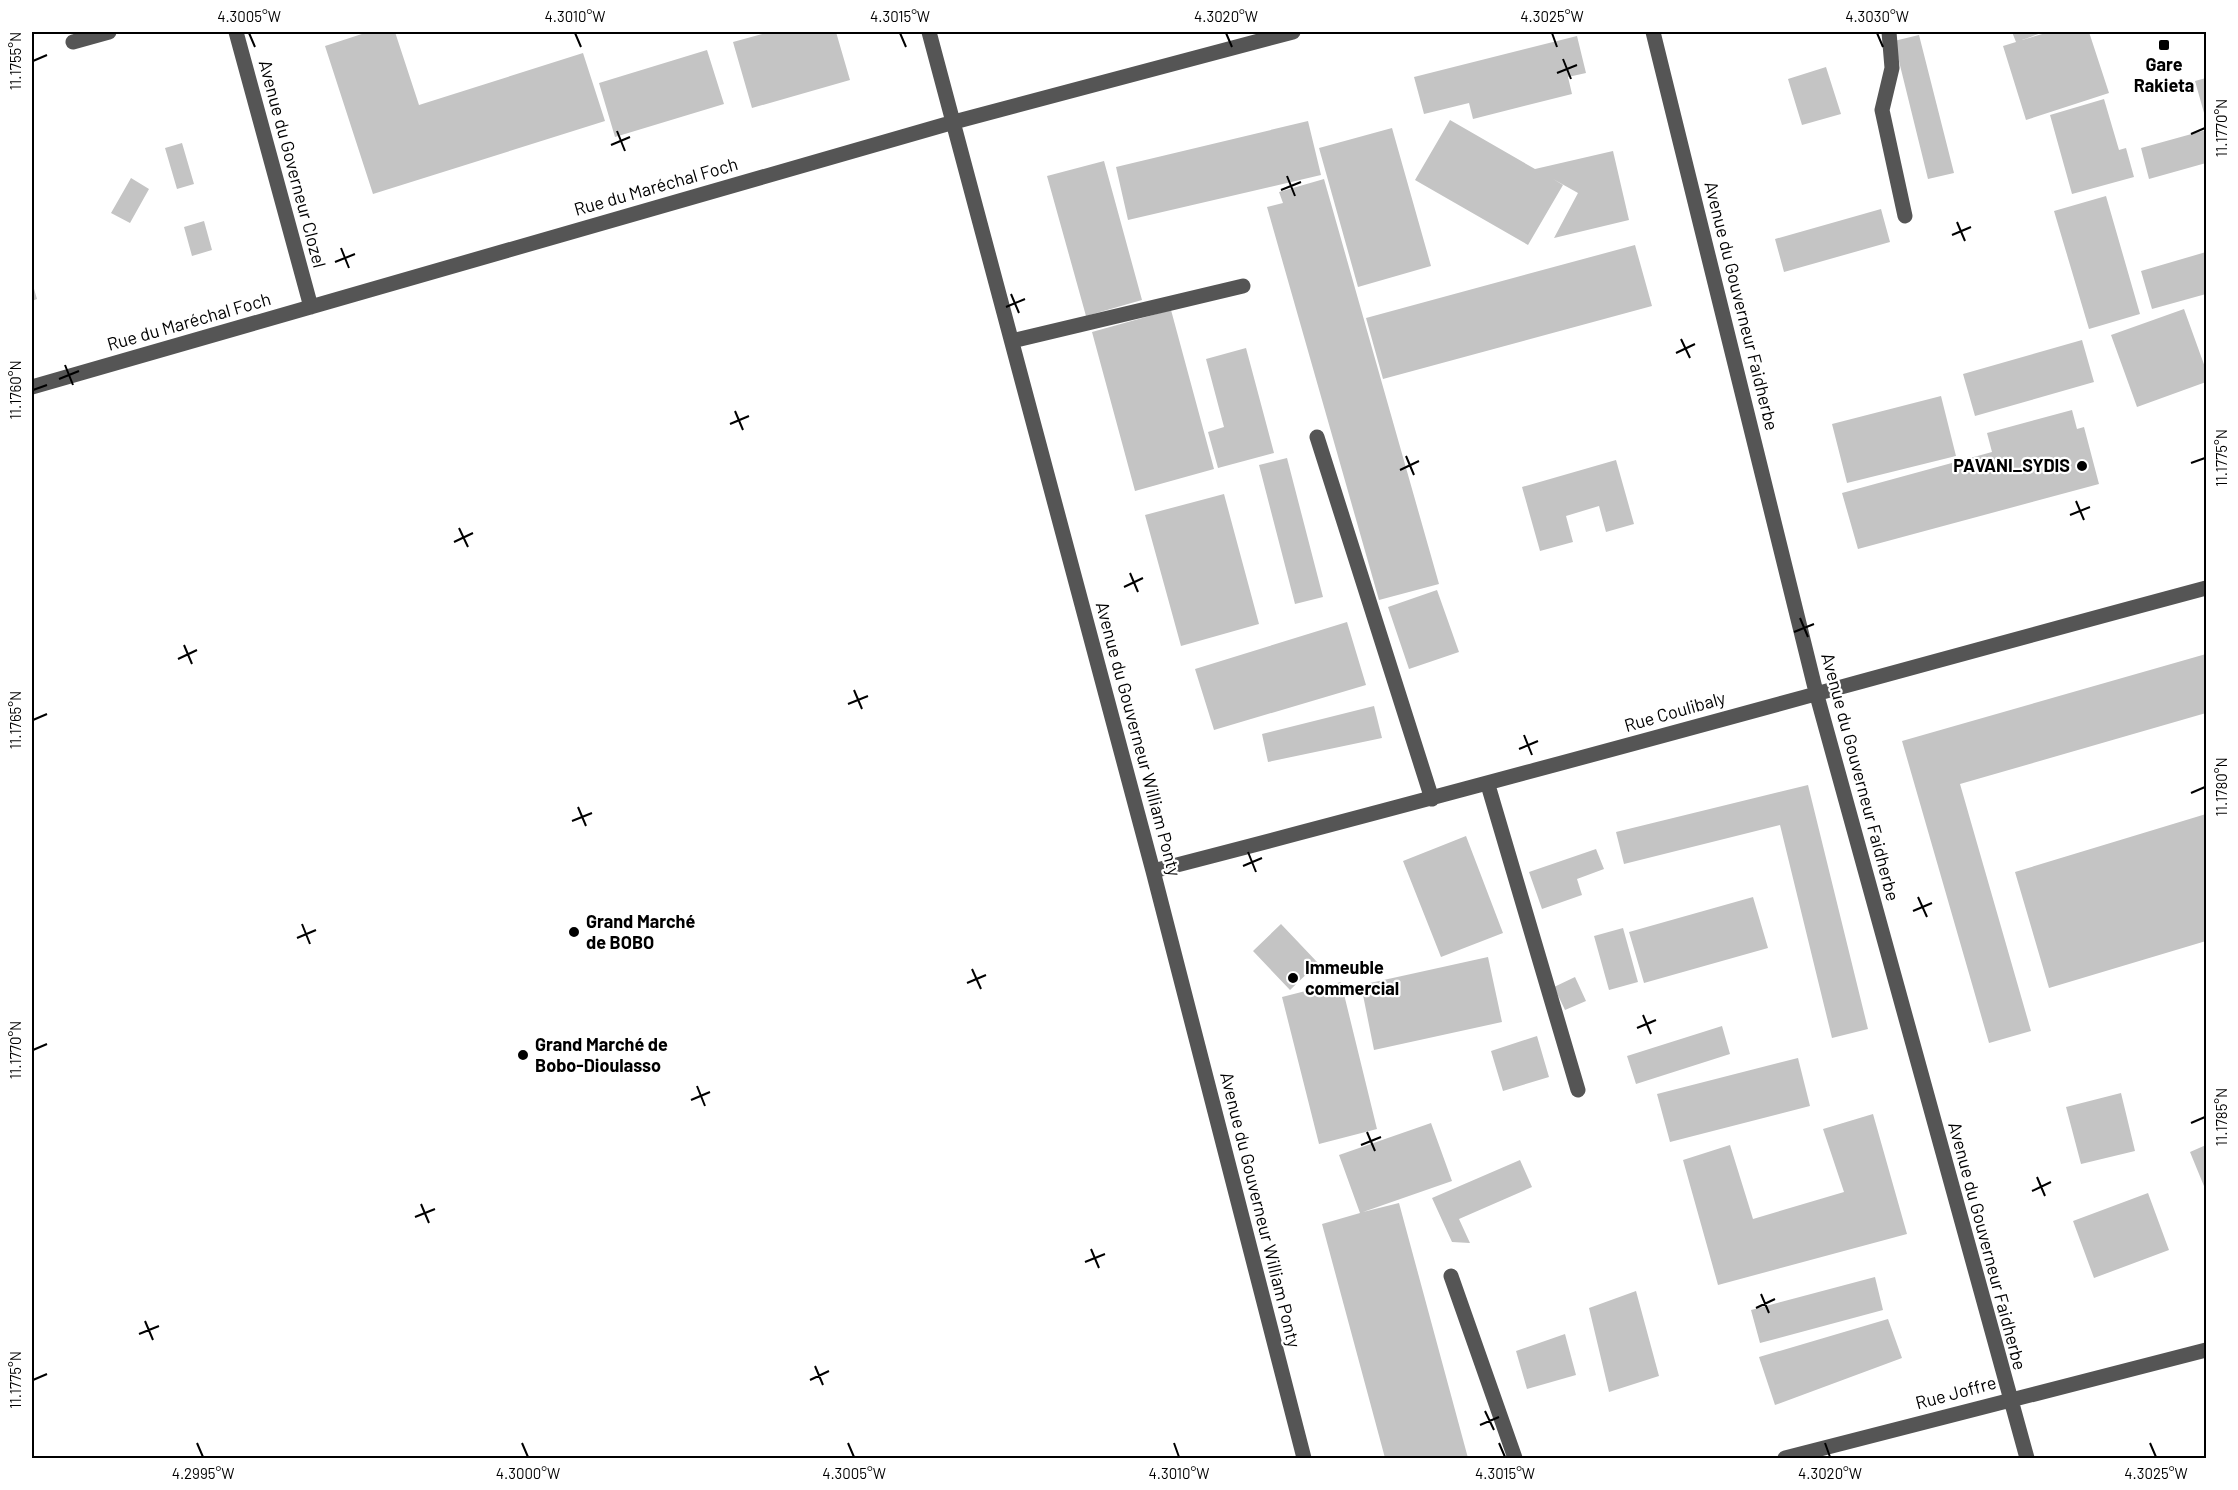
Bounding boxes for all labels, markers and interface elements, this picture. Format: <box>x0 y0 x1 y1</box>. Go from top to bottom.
text: 4.3005°W <box>217 7 281 25</box>
text: 4.3010°W <box>545 7 605 25</box>
text: 4.3015°W <box>870 7 930 25</box>
text: 4.3020°W <box>1194 7 1258 25</box>
text: 4.3025°W <box>1520 7 1584 25</box>
text: 4.3030°W <box>1845 7 1909 25</box>
text: 11.1755°N <box>6 32 24 90</box>
marker: Gare Rakieta <box>2157 38 2171 52</box>
place label: Gare Rakieta <box>2134 53 2194 96</box>
street label: Avenue du Governeur Clozel <box>255 57 331 270</box>
text: 11.1770°N <box>2212 99 2230 157</box>
street label: Rue du Maréchal Foch <box>571 152 740 220</box>
street label: Avenue du Gouverneur Faidherbe <box>1700 179 1784 433</box>
street label: Rue du Maréchal Foch <box>104 287 273 355</box>
text: 11.1760°N <box>6 360 24 420</box>
text: 11.1775°N <box>2212 429 2230 487</box>
place label: PAVANI_SYDIS <box>1953 454 2070 476</box>
marker: PAVANI_SYDIS <box>2075 459 2089 473</box>
street label: Avenue du Gouverneur William Ponty <box>1092 599 1186 878</box>
street label: Avenue du Gouverneur Faidherbe <box>1817 650 1905 903</box>
street label: Rue Coulibaly <box>1622 686 1728 736</box>
text: 11.1765°N <box>6 691 24 749</box>
text: 11.1780°N <box>2212 757 2230 817</box>
place label: Grand Marché de BOBO <box>586 910 695 953</box>
marker: Grand Marché de BOBO <box>567 925 581 939</box>
place label: Immeuble commercial <box>1305 956 1399 999</box>
marker: Immeuble commercial <box>1286 971 1300 985</box>
text: 11.1770°N <box>6 1021 24 1079</box>
place label: Grand Marché de Bobo-Dioulasso <box>535 1033 668 1076</box>
marker: Grand Marché de Bobo-Dioulasso <box>516 1048 530 1062</box>
street label: Avenue du Gouverneur William Ponty <box>1216 1070 1306 1350</box>
text: 11.1785°N <box>2212 1088 2230 1146</box>
street label: Avenue du Gouverneur Faidherbe <box>1944 1119 2032 1372</box>
text: 11.1775°N <box>6 1351 24 1409</box>
street label: Rue Joffre <box>1913 1371 1999 1413</box>
text: 4.2995°W <box>172 1464 234 1482</box>
text: 4.3000°W <box>496 1464 560 1482</box>
text: 4.3005°W <box>822 1464 886 1482</box>
text: 4.3010°W <box>1149 1464 1209 1482</box>
text: 4.3015°W <box>1475 1464 1535 1482</box>
text: 4.3020°W <box>1798 1464 1862 1482</box>
text: 4.3025°W <box>2124 1464 2188 1482</box>

